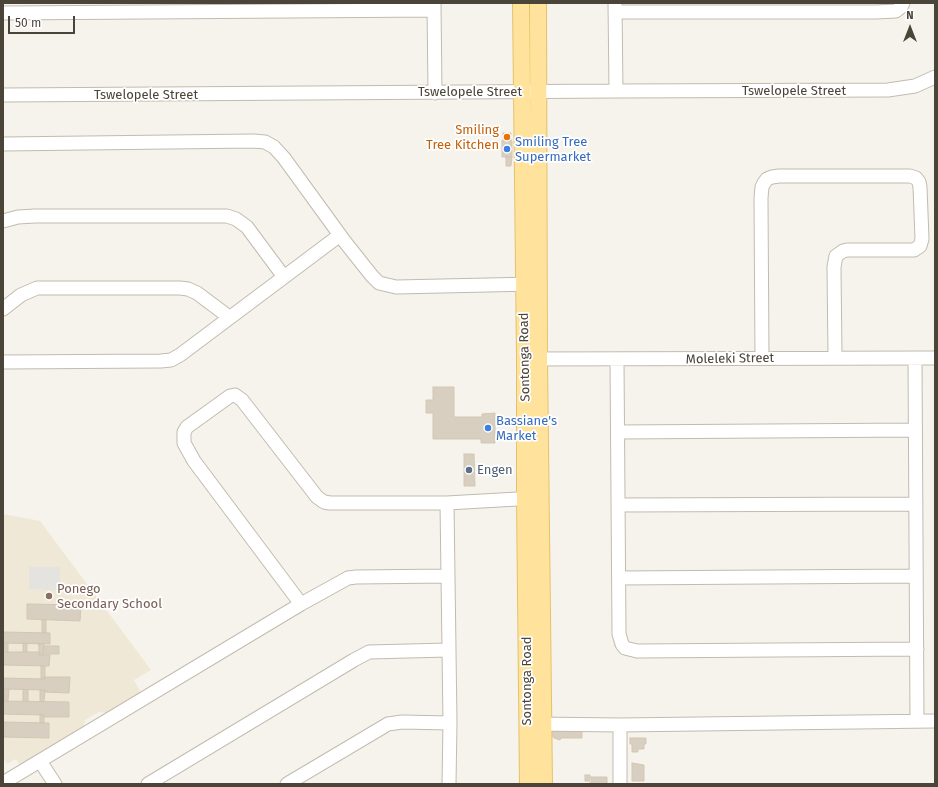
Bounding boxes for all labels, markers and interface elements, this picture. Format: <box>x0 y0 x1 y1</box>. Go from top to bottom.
scale bar <box>10 8 77 34</box>
north arrow <box>890 8 930 48</box>
text: N <box>906 9 914 22</box>
text: 50 m <box>15 16 41 30</box>
street label: Tswelopele Street <box>742 83 846 99</box>
street label: Tswelopele Street <box>418 84 522 100</box>
street label: Tswelopele Street <box>94 87 198 103</box>
place label: Smiling Tree Kitchen <box>426 122 499 153</box>
marker: Smiling Tree Kitchen <box>502 132 512 142</box>
place label: Smiling Tree Supermarket <box>515 134 591 165</box>
marker: Smiling Tree Supermarket <box>502 144 512 154</box>
street label: Sontonga Road <box>516 312 534 402</box>
street label: Moleleki Street <box>686 350 774 368</box>
place label: Bassiane's Market <box>496 413 557 444</box>
marker: Bassiane's Market <box>483 423 493 433</box>
place label: Engen <box>477 462 513 478</box>
marker: Engen <box>464 465 474 475</box>
place label: Ponego Secondary School <box>57 581 162 612</box>
marker: Ponego Secondary School <box>44 591 54 601</box>
street label: Sontonga Road <box>519 636 535 726</box>

